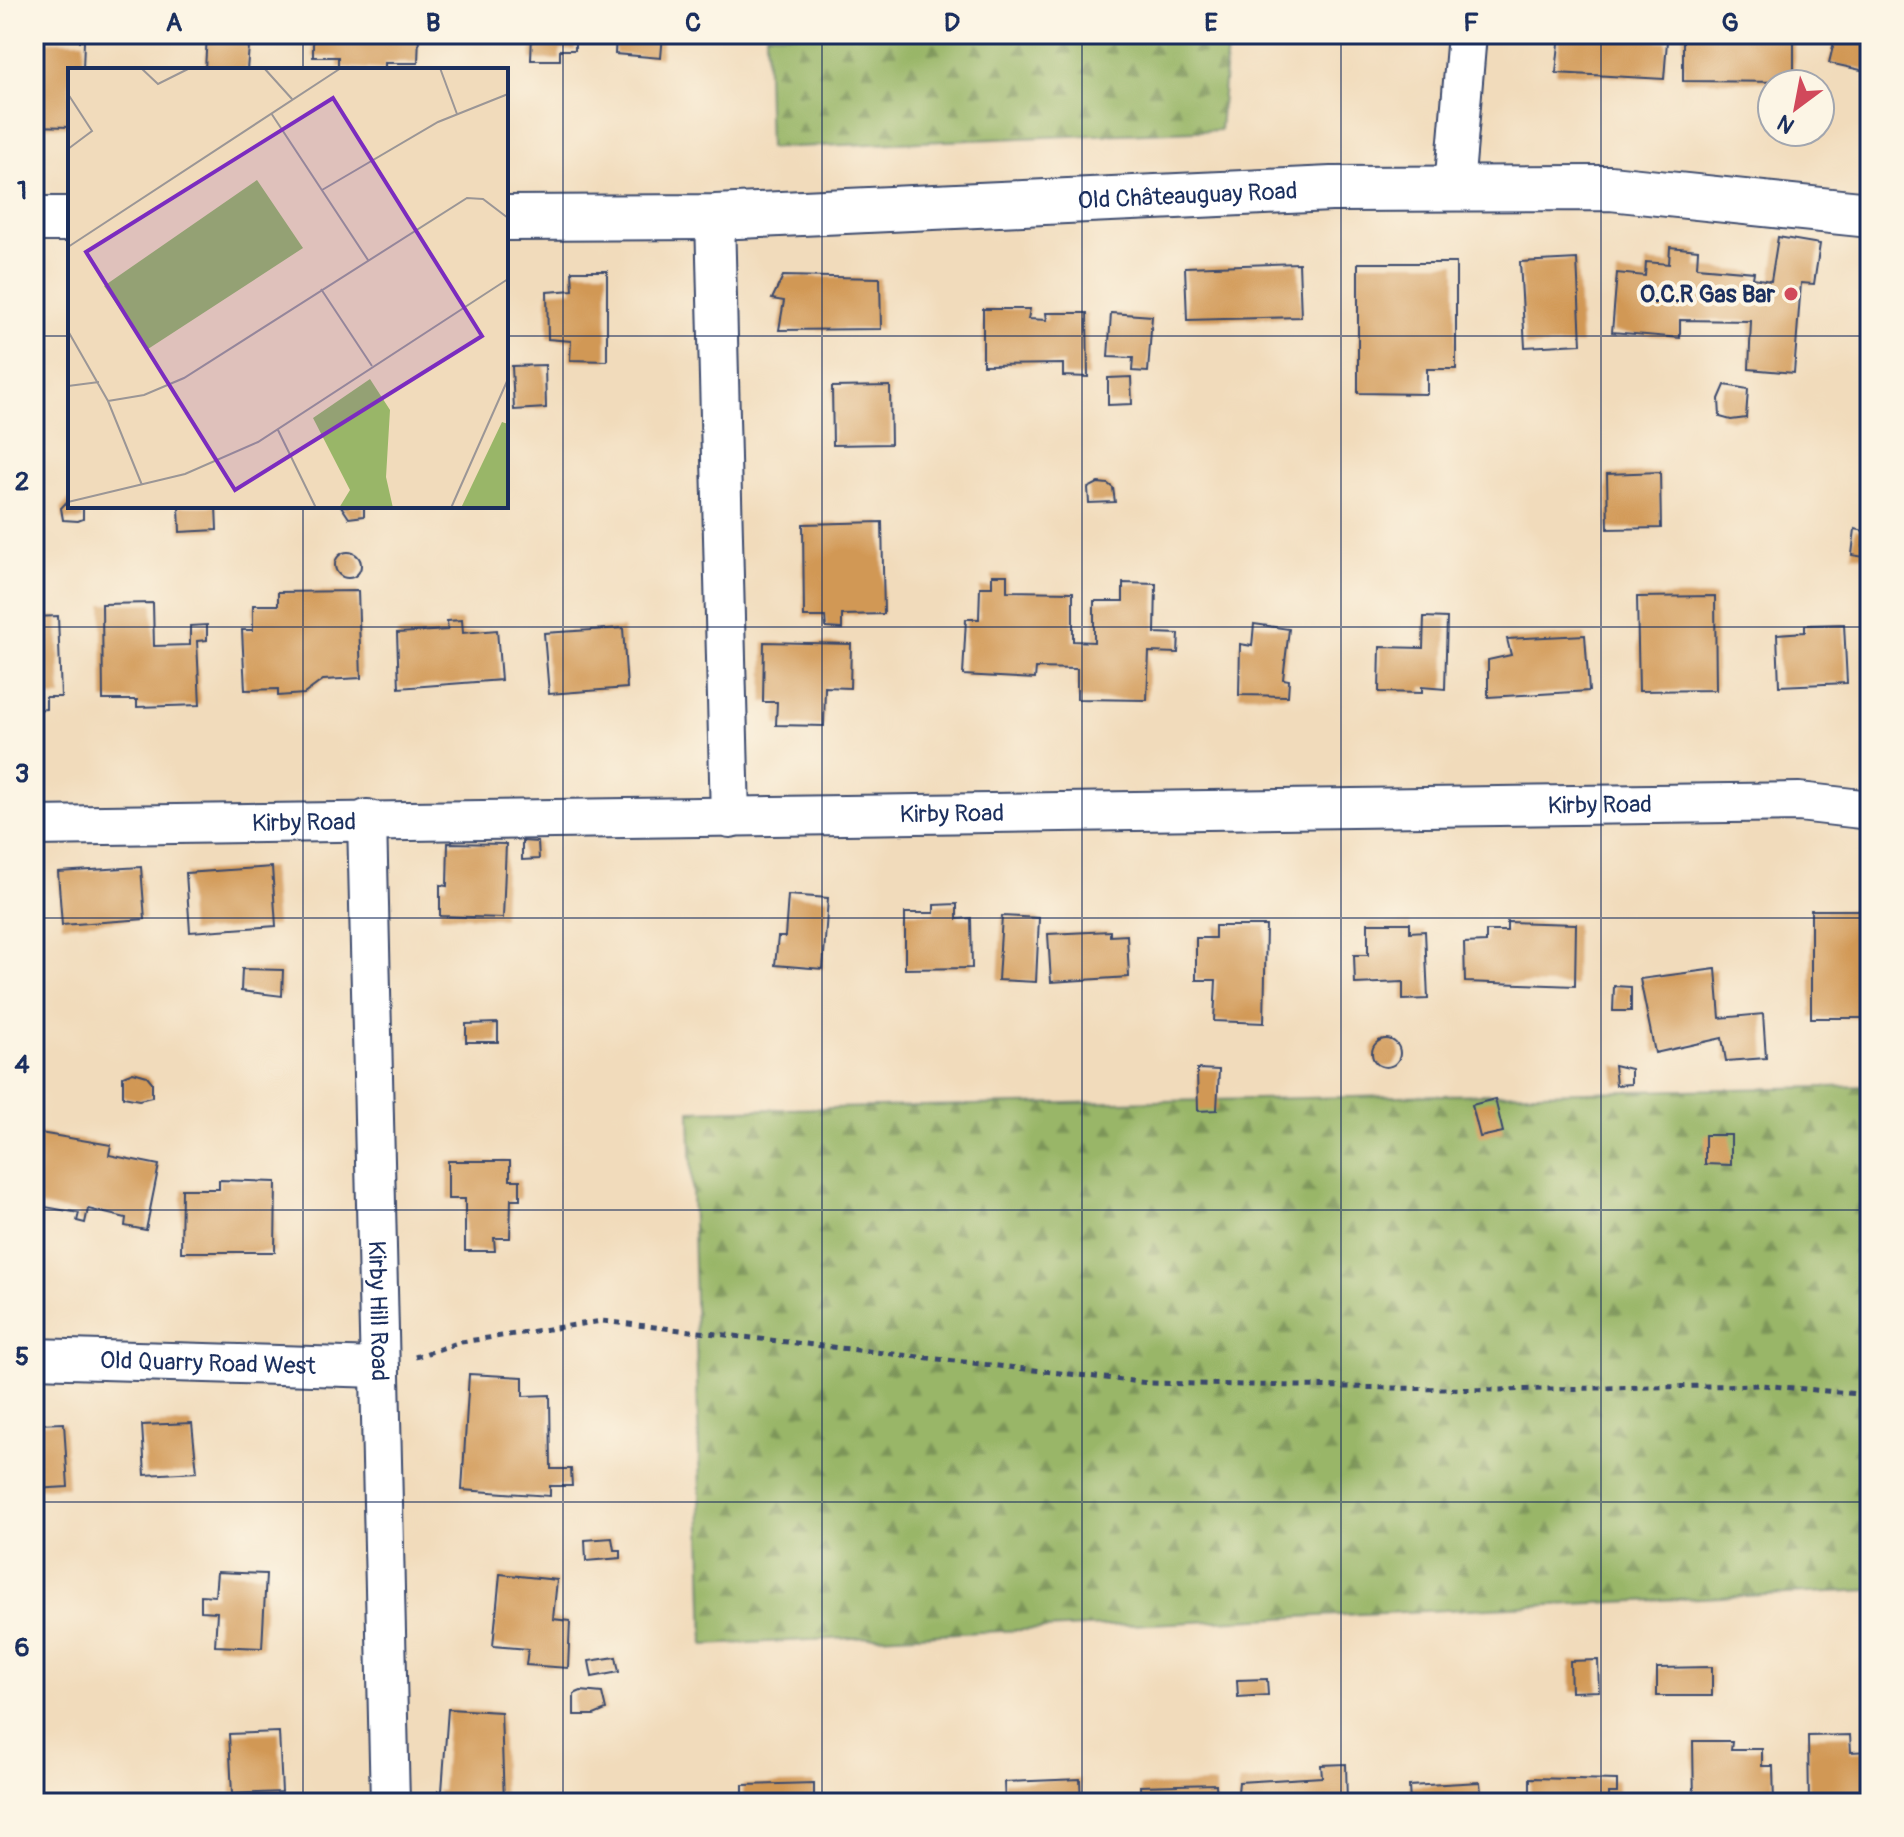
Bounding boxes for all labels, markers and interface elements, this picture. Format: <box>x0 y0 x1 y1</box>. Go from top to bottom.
text: A <box>166 7 183 39</box>
text: B <box>426 7 440 39</box>
text: C <box>685 7 701 39</box>
text: D <box>944 7 960 39</box>
text: E <box>1204 7 1218 39</box>
text: F <box>1463 7 1479 39</box>
text: G <box>1721 7 1739 39</box>
inset map <box>68 68 508 508</box>
north arrow <box>1756 68 1836 148</box>
text: N <box>1772 108 1800 140</box>
text: 1 <box>17 175 27 207</box>
street label: Old Châteauguay Road <box>1077 176 1298 215</box>
place label: O.C.R Gas Bar <box>1640 280 1775 309</box>
marker: O.C.R Gas Bar <box>1782 285 1800 303</box>
text: 2 <box>15 466 29 498</box>
text: 3 <box>15 758 29 790</box>
street label: Kirby Road <box>1547 789 1652 820</box>
street label: Kirby Road <box>900 798 1004 829</box>
street label: Kirby Road <box>252 807 356 838</box>
text: 4 <box>14 1049 30 1081</box>
street label: Kirby Hill Road <box>362 1240 395 1381</box>
text: 5 <box>15 1341 29 1373</box>
street label: Old Quarry Road West <box>99 1345 317 1381</box>
text: 6 <box>14 1632 30 1664</box>

